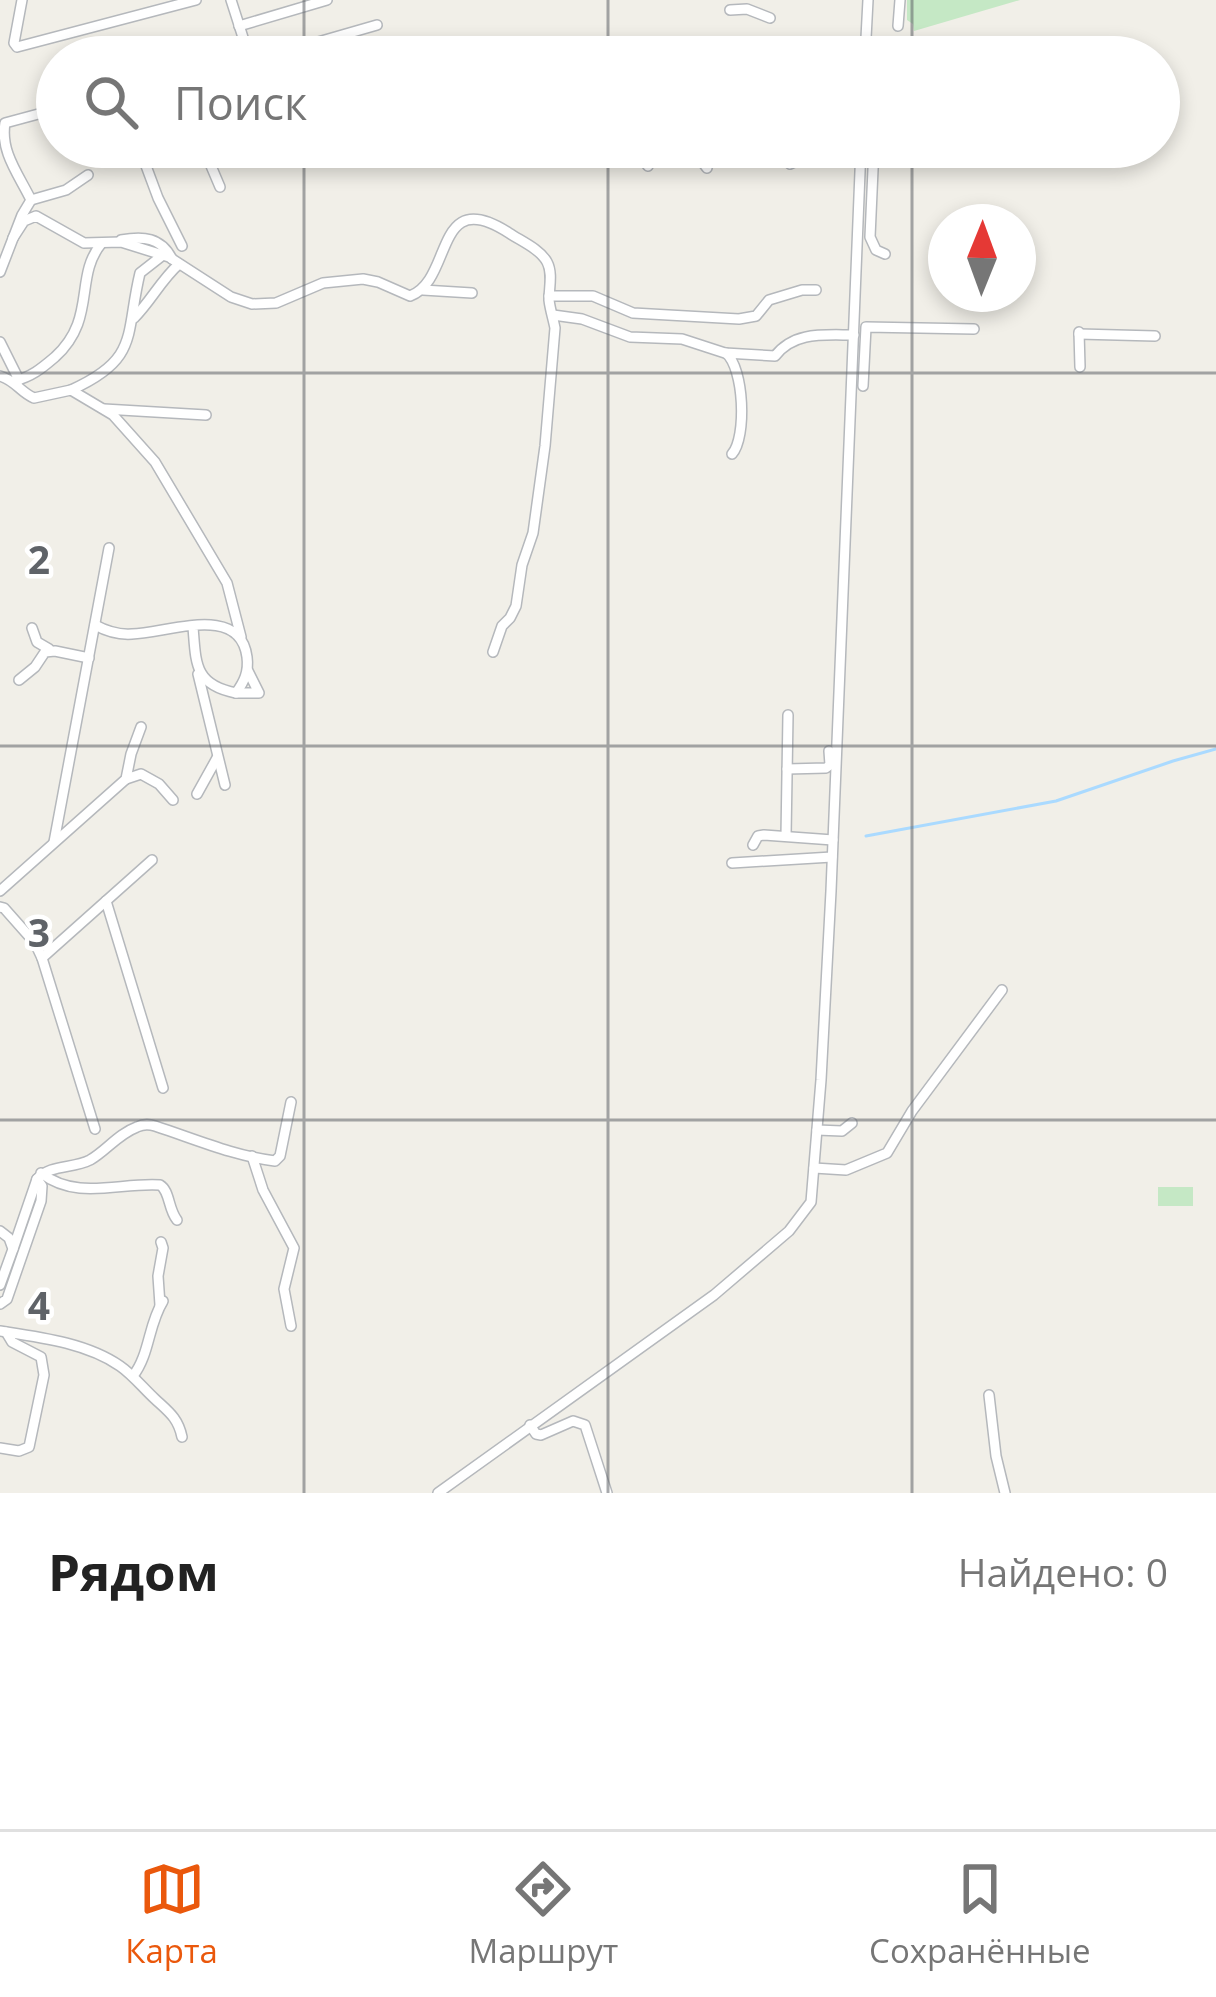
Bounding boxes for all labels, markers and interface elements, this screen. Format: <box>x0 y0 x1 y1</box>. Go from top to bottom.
search box <box>36 36 1180 168</box>
icon: search <box>78 69 144 135</box>
text: Поиск <box>174 72 307 133</box>
north arrow <box>928 204 1036 312</box>
text: 2 <box>28 532 50 585</box>
text: 3 <box>28 905 50 958</box>
text: 4 <box>28 1278 50 1331</box>
text: Рядом <box>48 1536 219 1606</box>
text: Найдено: 0 <box>958 1545 1168 1598</box>
tab: Карта <box>125 1856 218 1973</box>
tab: Маршрут <box>469 1856 618 1973</box>
tab: Сохранённые <box>869 1856 1091 1973</box>

